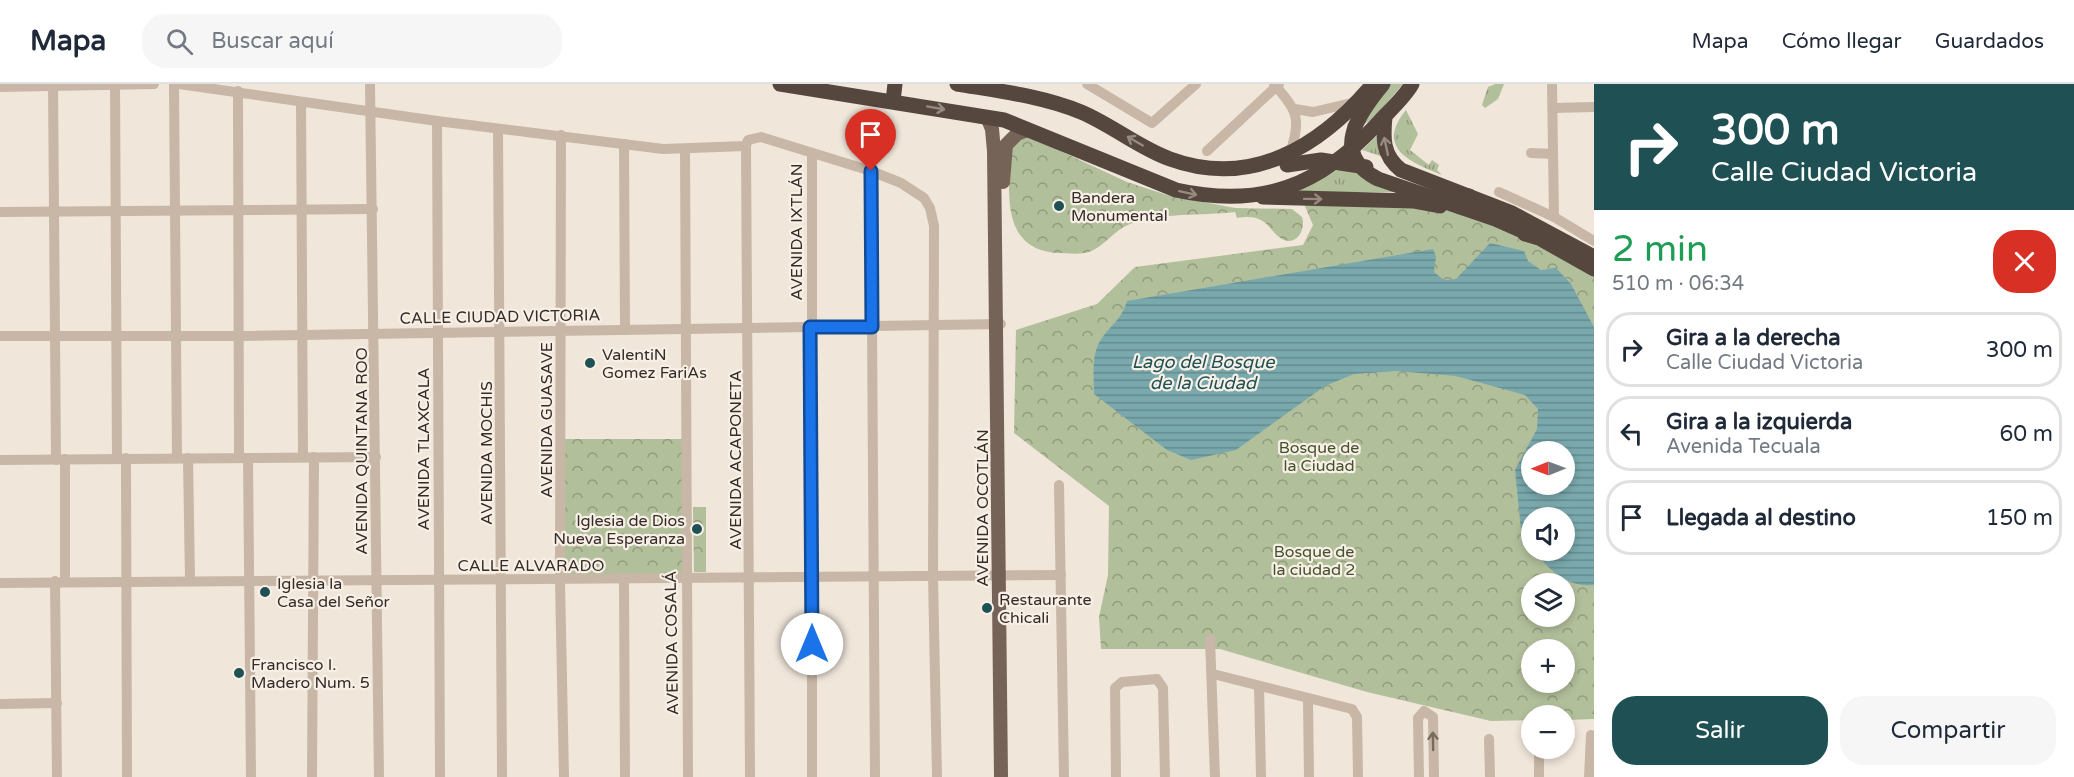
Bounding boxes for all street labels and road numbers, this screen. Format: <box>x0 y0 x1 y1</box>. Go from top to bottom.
street label: AVENIDA IXTLÁN <box>787 163 807 301</box>
street label: CALLE CIUDAD VICTORIA <box>400 305 601 329</box>
street label: AVENIDA GUASAVE <box>537 342 557 498</box>
street label: AVENIDA QUINTANA ROO <box>352 347 372 555</box>
street label: AVENIDA TLAXCALA <box>414 367 434 530</box>
street label: AVENIDA ACAPONETA <box>726 370 746 550</box>
street label: AVENIDA MOCHIS <box>477 381 497 525</box>
street label: AVENIDA OCOTLÁN <box>973 429 993 587</box>
street label: CALLE ALVARADO <box>458 556 604 576</box>
street label: AVENIDA COSALÁ <box>661 571 683 715</box>

